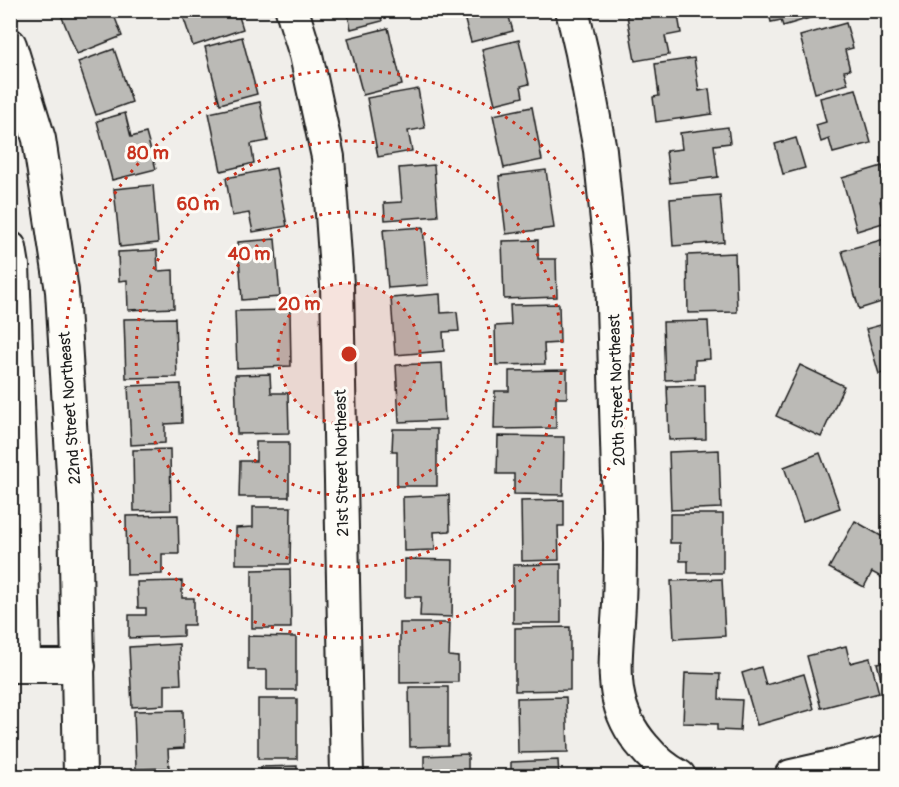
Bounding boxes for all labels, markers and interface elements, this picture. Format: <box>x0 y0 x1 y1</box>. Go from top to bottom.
text: 80 m <box>127 142 169 165</box>
text: 60 m <box>177 193 219 216</box>
text: 40 m <box>228 243 270 266</box>
text: 20 m <box>278 293 320 316</box>
street label: 20th Street Northeast <box>604 313 630 466</box>
street label: 22nd Street Northeast <box>55 330 85 485</box>
centre of rings <box>339 344 359 364</box>
street label: 21st Street Northeast <box>331 389 353 537</box>

